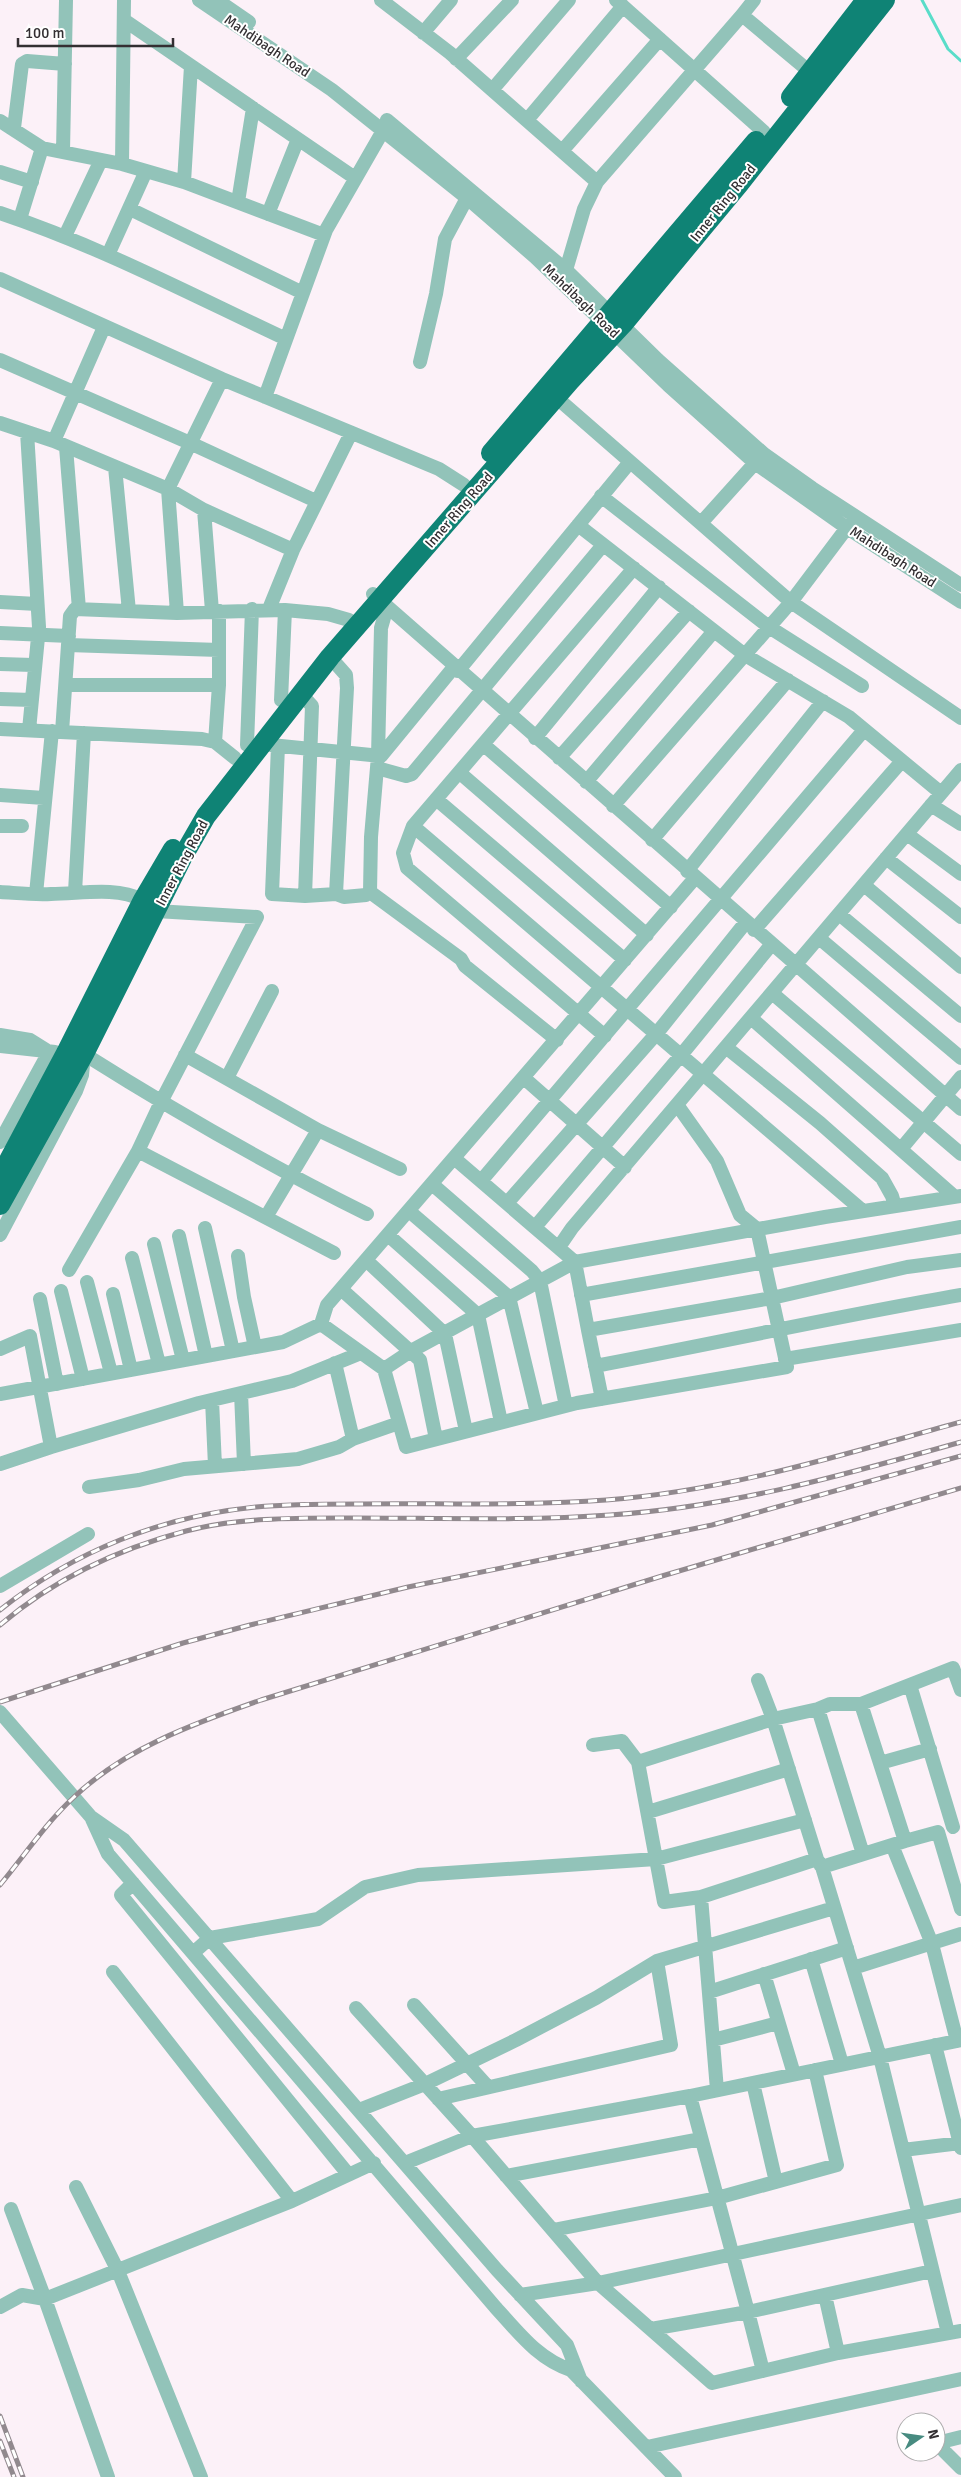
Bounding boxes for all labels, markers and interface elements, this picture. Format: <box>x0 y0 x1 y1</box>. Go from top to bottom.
street label: Mahdibagh Road <box>221 11 313 81</box>
scale bar <box>18 15 172 47</box>
text: 100 m <box>25 24 65 42</box>
street label: Inner Ring Road <box>687 161 759 245</box>
street label: Mahdibagh Road <box>539 260 623 342</box>
street label: Inner Ring Road <box>421 469 497 551</box>
street label: Mahdibagh Road <box>847 523 939 591</box>
street label: Inner Ring Road <box>152 817 212 909</box>
north arrow <box>896 2412 946 2462</box>
text: N <box>924 2428 943 2441</box>

